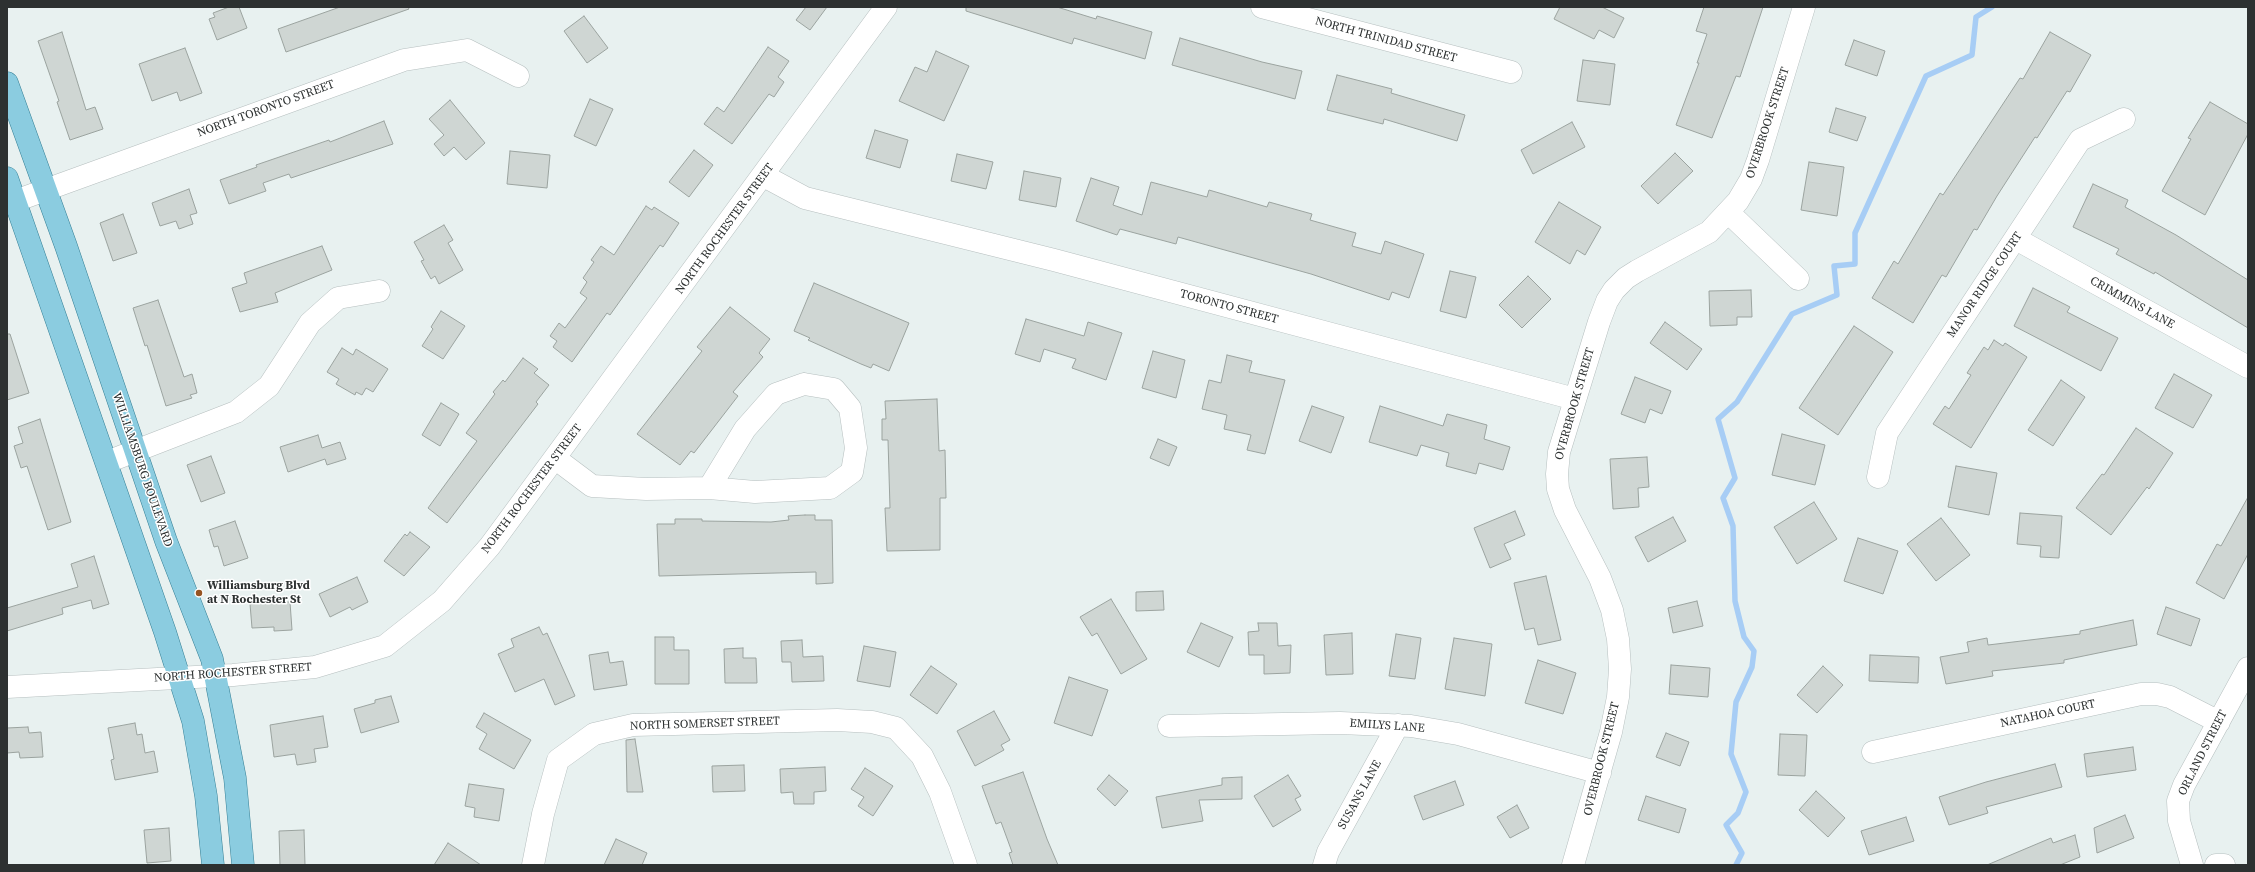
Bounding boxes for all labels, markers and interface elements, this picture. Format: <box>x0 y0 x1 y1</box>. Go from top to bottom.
street label: NORTH TRINIDAD STREET <box>1314 14 1458 66</box>
street label: OVERBROOK STREET <box>1743 65 1793 181</box>
street label: NORTH TORONTO STREET <box>195 77 337 141</box>
street label: NORTH ROCHESTER STREET <box>673 161 777 297</box>
street label: MANOR RIDGE COURT <box>1944 230 2026 340</box>
street label: CRIMMINS LANE <box>2087 274 2177 332</box>
street label: TORONTO STREET <box>1178 287 1280 327</box>
street label: OVERBROOK STREET <box>1552 346 1598 462</box>
street label: WILLIAMSBURG BOULEVARD <box>109 391 175 549</box>
street label: NORTH ROCHESTER STREET <box>479 422 585 556</box>
place label: Williamsburg Blvd at N Rochester St <box>207 579 310 607</box>
marker: Williamsburg Blvd at N Rochester St <box>194 588 204 598</box>
street label: NORTH ROCHESTER STREET <box>154 660 312 686</box>
street label: NATAHOA COURT <box>1999 697 2097 731</box>
street label: OVERBROOK STREET <box>1581 701 1623 817</box>
street label: ORLAND STREET <box>2175 708 2231 798</box>
street label: NORTH SOMERSET STREET <box>630 714 780 734</box>
street label: EMILYS LANE <box>1349 716 1425 736</box>
street label: SUSANS LANE <box>1335 758 1385 832</box>

